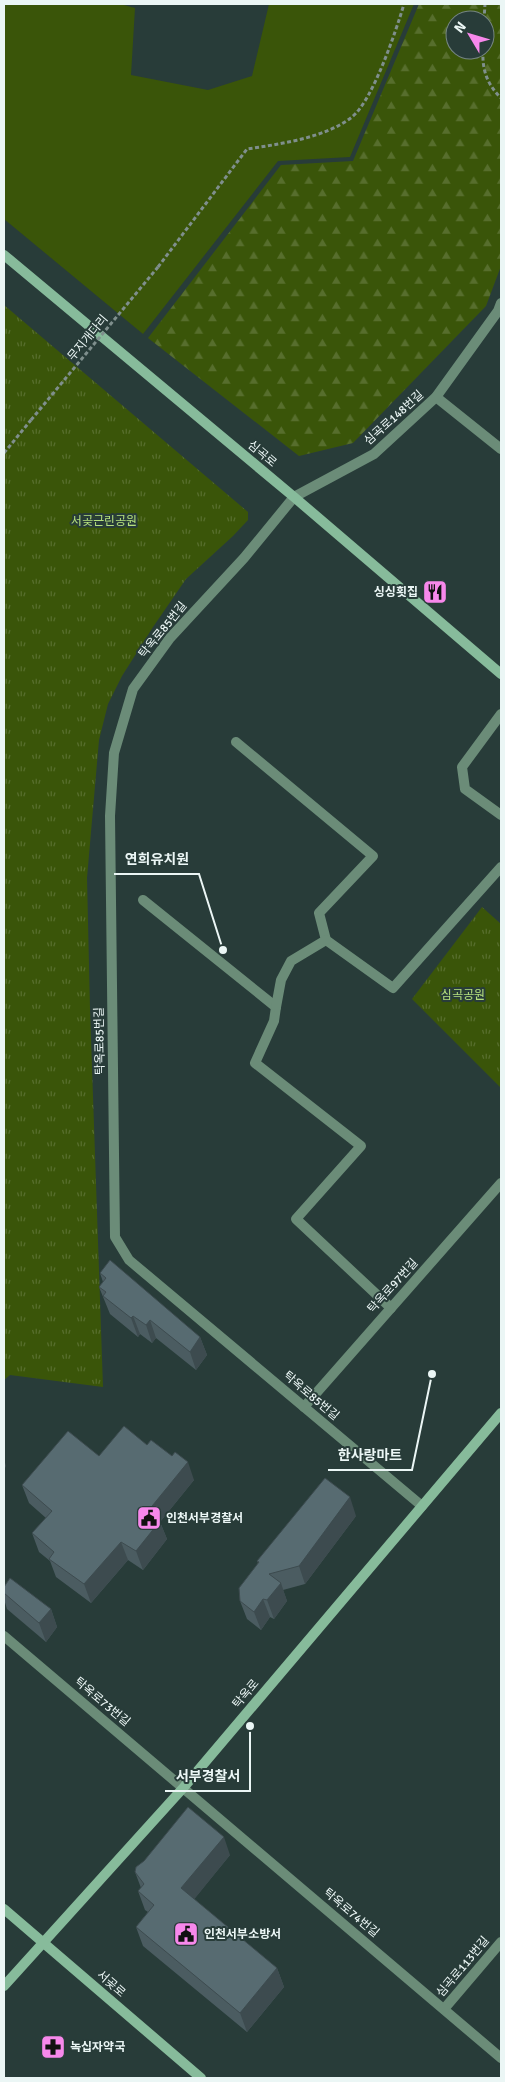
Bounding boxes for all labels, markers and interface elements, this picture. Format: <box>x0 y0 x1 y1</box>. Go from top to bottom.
north arrow <box>445 10 495 60</box>
text: N <box>450 18 470 36</box>
street label: 무지개다리 <box>65 312 111 364</box>
street label: 심곡로148번길 <box>361 387 427 449</box>
street label: 심곡로 <box>244 438 280 470</box>
park label: 서곶근린공원 <box>71 514 137 529</box>
restaurant icon: 싱싱횟집 <box>422 579 448 605</box>
place label: 싱싱횟집 <box>374 585 418 600</box>
street label: 탁옥로85번길 <box>136 599 190 661</box>
callout: 연희유치원 <box>114 845 199 874</box>
text: 연희유치원 <box>125 851 189 868</box>
park label: 심곡공원 <box>441 988 485 1003</box>
street label: 탁옥로85번길 <box>92 1007 108 1075</box>
street label: 탁옥로97번길 <box>365 1256 421 1316</box>
street label: 탁옥로85번길 <box>280 1368 342 1424</box>
callout: 한사랑마트 <box>328 1441 412 1470</box>
text: 한사랑마트 <box>338 1447 402 1464</box>
public building icon: 인천서부경찰서 <box>136 1505 162 1531</box>
place label: 인천서부경찰서 <box>166 1511 243 1526</box>
street label: 탁옥로73번길 <box>71 1674 133 1730</box>
street label: 탁옥로 <box>230 1676 262 1712</box>
callout: 서부경찰서 <box>165 1762 250 1791</box>
text: 서부경찰서 <box>176 1768 240 1785</box>
street label: 탁옥로74번길 <box>320 1885 382 1941</box>
public building icon: 인천서부소방서 <box>173 1921 199 1947</box>
place label: 인천서부소방서 <box>204 1927 281 1942</box>
street label: 심곡로113번길 <box>433 1934 493 2000</box>
street label: 서곶로 <box>94 1967 128 2001</box>
pharmacy icon: 녹십자약국 <box>40 2034 66 2060</box>
place label: 녹십자약국 <box>70 2040 125 2055</box>

